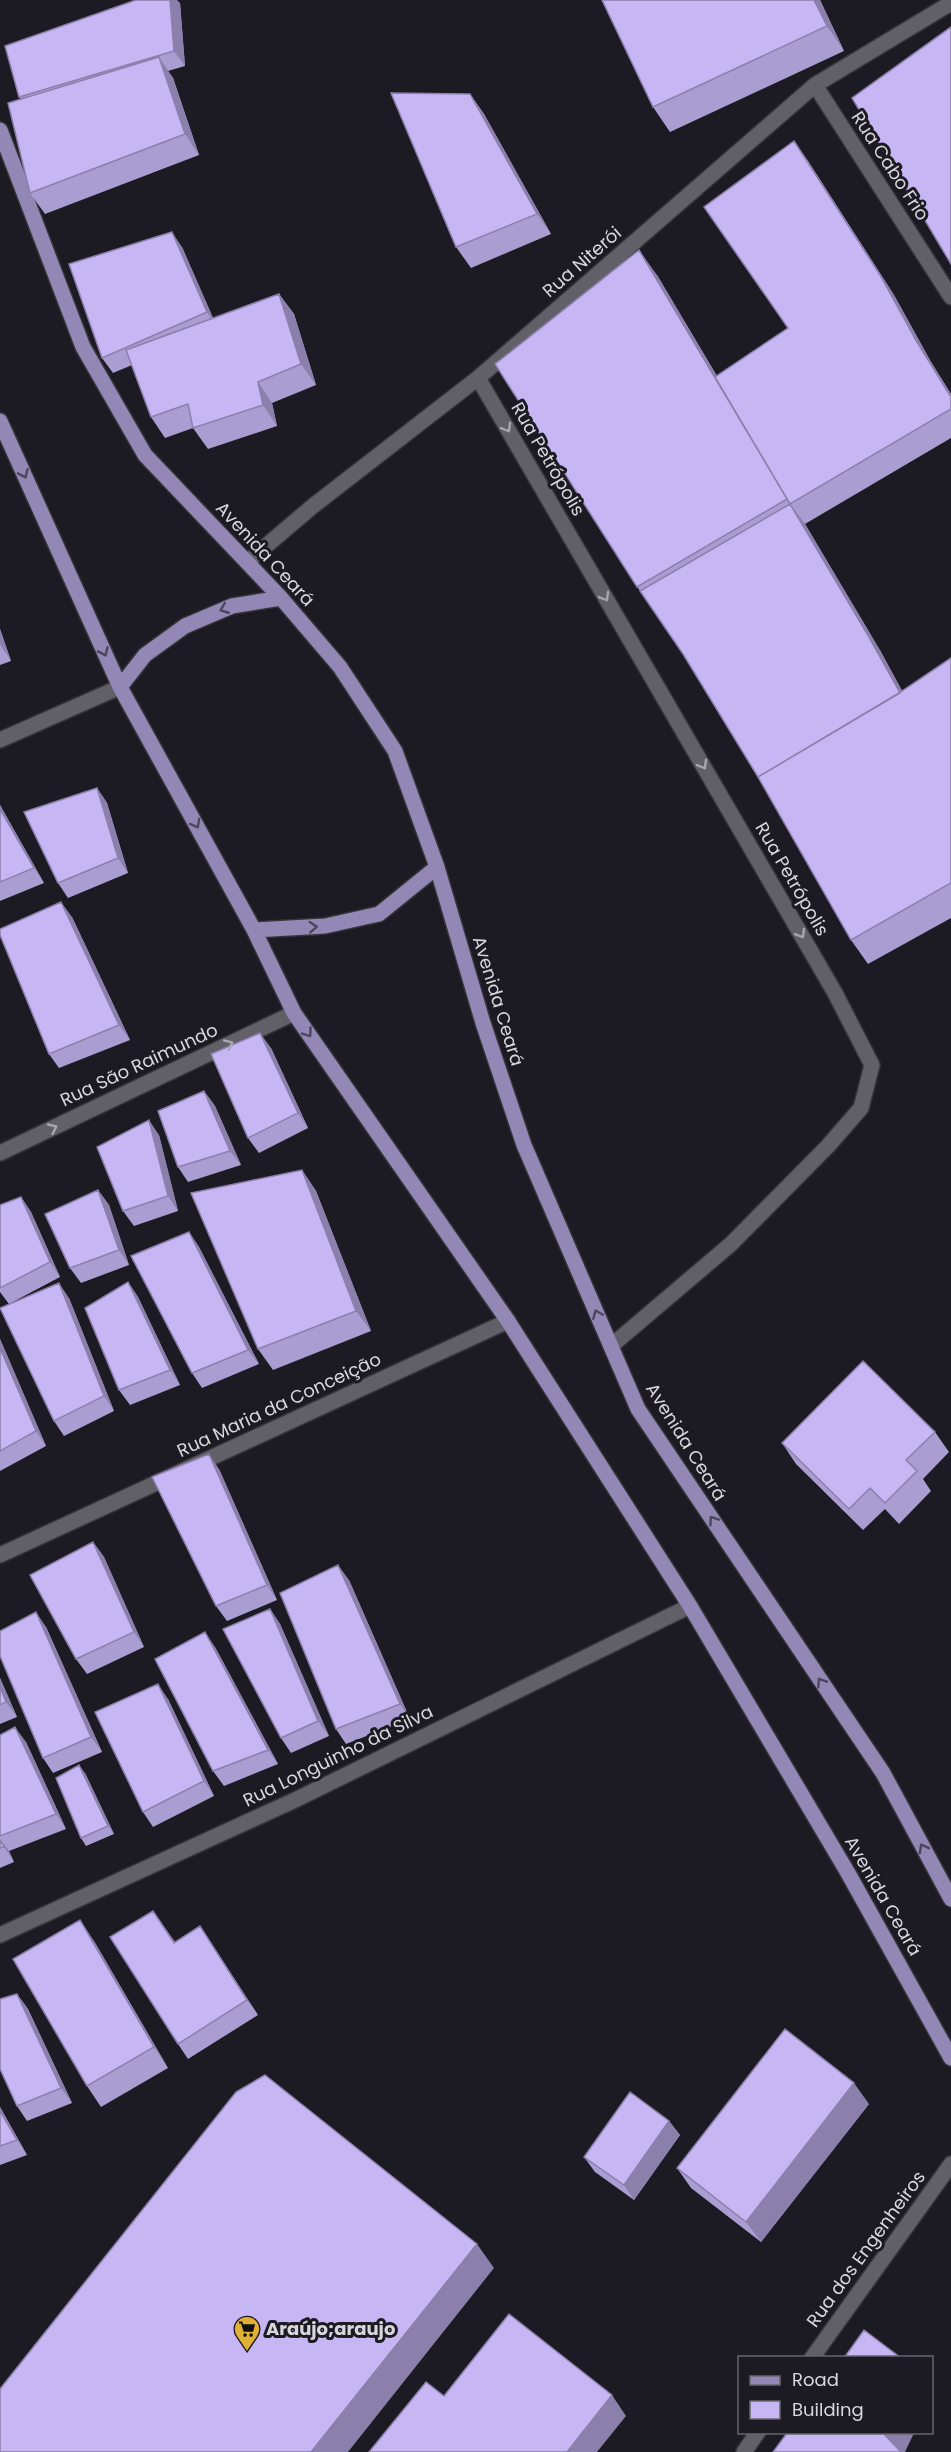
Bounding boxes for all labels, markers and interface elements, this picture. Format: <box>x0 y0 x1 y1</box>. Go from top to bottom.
street label: Rua Cabo Frio <box>846 106 935 225</box>
street label: Rua Niterói <box>537 220 626 303</box>
street label: Rua Petrópolis <box>506 397 591 520</box>
one-way arrow <box>500 422 512 432</box>
one-way arrow <box>17 468 29 479</box>
street label: Avenida Ceará <box>210 496 320 611</box>
one-way arrow <box>598 591 610 601</box>
one-way arrow <box>220 602 231 614</box>
one-way arrow <box>96 646 108 657</box>
one-way arrow <box>696 759 708 770</box>
street label: Rua Petrópolis <box>750 817 835 940</box>
one-way arrow <box>188 818 200 828</box>
one-way arrow <box>308 920 317 933</box>
one-way arrow <box>794 928 805 938</box>
street label: Avenida Ceará <box>467 933 530 1069</box>
street label: Rua São Raimundo <box>56 1017 222 1112</box>
one-way arrow <box>301 1026 312 1037</box>
one-way arrow <box>222 1039 233 1051</box>
one-way arrow <box>46 1123 57 1135</box>
one-way arrow <box>592 1309 604 1320</box>
street label: Rua Maria da Conceição <box>173 1346 385 1463</box>
street label: Avenida Ceará <box>640 1378 733 1505</box>
one-way arrow <box>709 1515 720 1526</box>
one-way arrow <box>817 1677 828 1688</box>
street label: Rua Longuinho da Silva <box>239 1699 437 1813</box>
street label: Avenida Ceará <box>839 1831 928 1960</box>
one-way arrow <box>919 1844 930 1854</box>
street label: Rua dos Engenheiros <box>800 2165 931 2332</box>
supermarket icon: Araújo;araujo <box>232 2314 262 2352</box>
place label: Araújo;araujo <box>266 2316 395 2341</box>
legend <box>738 2356 933 2434</box>
text: Road <box>792 2367 839 2392</box>
text: Building <box>792 2397 864 2422</box>

